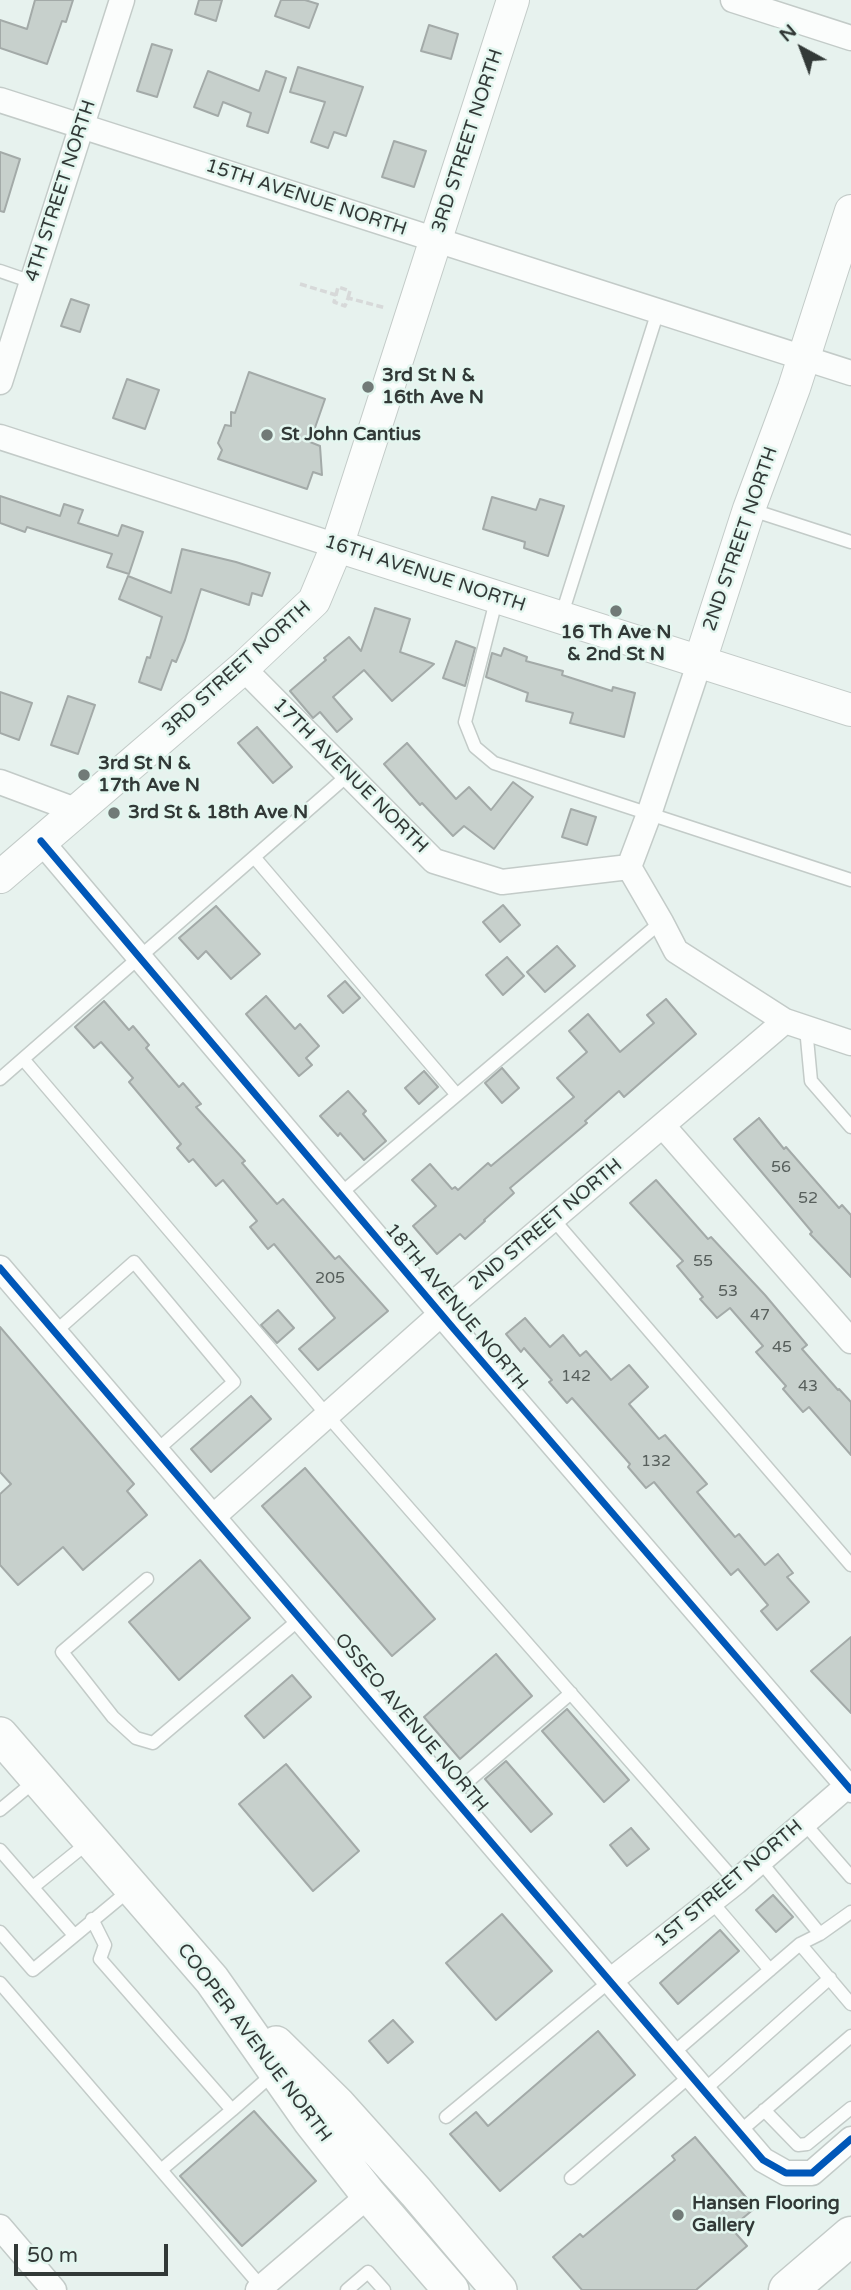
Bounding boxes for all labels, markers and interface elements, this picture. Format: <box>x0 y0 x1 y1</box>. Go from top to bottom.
north arrow <box>767 14 837 84</box>
text: N <box>775 20 801 46</box>
street label: 3RD STREET NORTH <box>428 46 508 236</box>
street label: 4TH STREET NORTH <box>21 97 101 285</box>
street label: 15TH AVENUE NORTH <box>203 155 409 241</box>
place label: 3rd St N & 16th Ave N <box>382 365 484 409</box>
marker: 3rd St N & 16th Ave N <box>360 379 376 395</box>
place label: St John Cantius <box>281 424 421 446</box>
marker: St John Cantius <box>259 427 275 443</box>
street label: 2ND STREET NORTH <box>699 444 783 634</box>
street label: 16TH AVENUE NORTH <box>322 531 528 617</box>
street label: 3RD STREET NORTH <box>158 596 316 742</box>
marker: 16 Th Ave N & 2nd St N <box>608 603 624 619</box>
place label: 16 Th Ave N & 2nd St N <box>560 622 672 666</box>
street label: 17TH AVENUE NORTH <box>268 694 432 858</box>
place label: 3rd St N & 17th Ave N <box>98 753 200 797</box>
marker: 3rd St N & 17th Ave N <box>76 767 92 783</box>
place label: 3rd St & 18th Ave N <box>128 802 308 824</box>
marker: 3rd St & 18th Ave N <box>106 805 122 821</box>
street label: 2ND STREET NORTH <box>465 1154 627 1296</box>
house number: 56 <box>771 1158 791 1178</box>
house number: 52 <box>798 1189 818 1209</box>
street label: 18TH AVENUE NORTH <box>380 1219 532 1395</box>
house number: 55 <box>693 1252 713 1272</box>
house number: 205 <box>315 1269 345 1289</box>
house number: 53 <box>718 1282 738 1302</box>
house number: 47 <box>750 1306 770 1326</box>
house number: 45 <box>772 1338 792 1358</box>
house number: 142 <box>561 1367 591 1387</box>
house number: 43 <box>798 1377 818 1397</box>
house number: 132 <box>641 1452 671 1472</box>
street label: OSSEO AVENUE NORTH <box>329 1629 493 1817</box>
street label: 1ST STREET NORTH <box>650 1815 808 1953</box>
street label: COOPER AVENUE NORTH <box>172 1939 336 2147</box>
place label: Hansen Flooring Gallery <box>692 2193 840 2237</box>
marker: Hansen Flooring Gallery <box>670 2207 686 2223</box>
scale bar <box>18 2230 172 2274</box>
text: 50 m <box>27 2243 78 2268</box>

